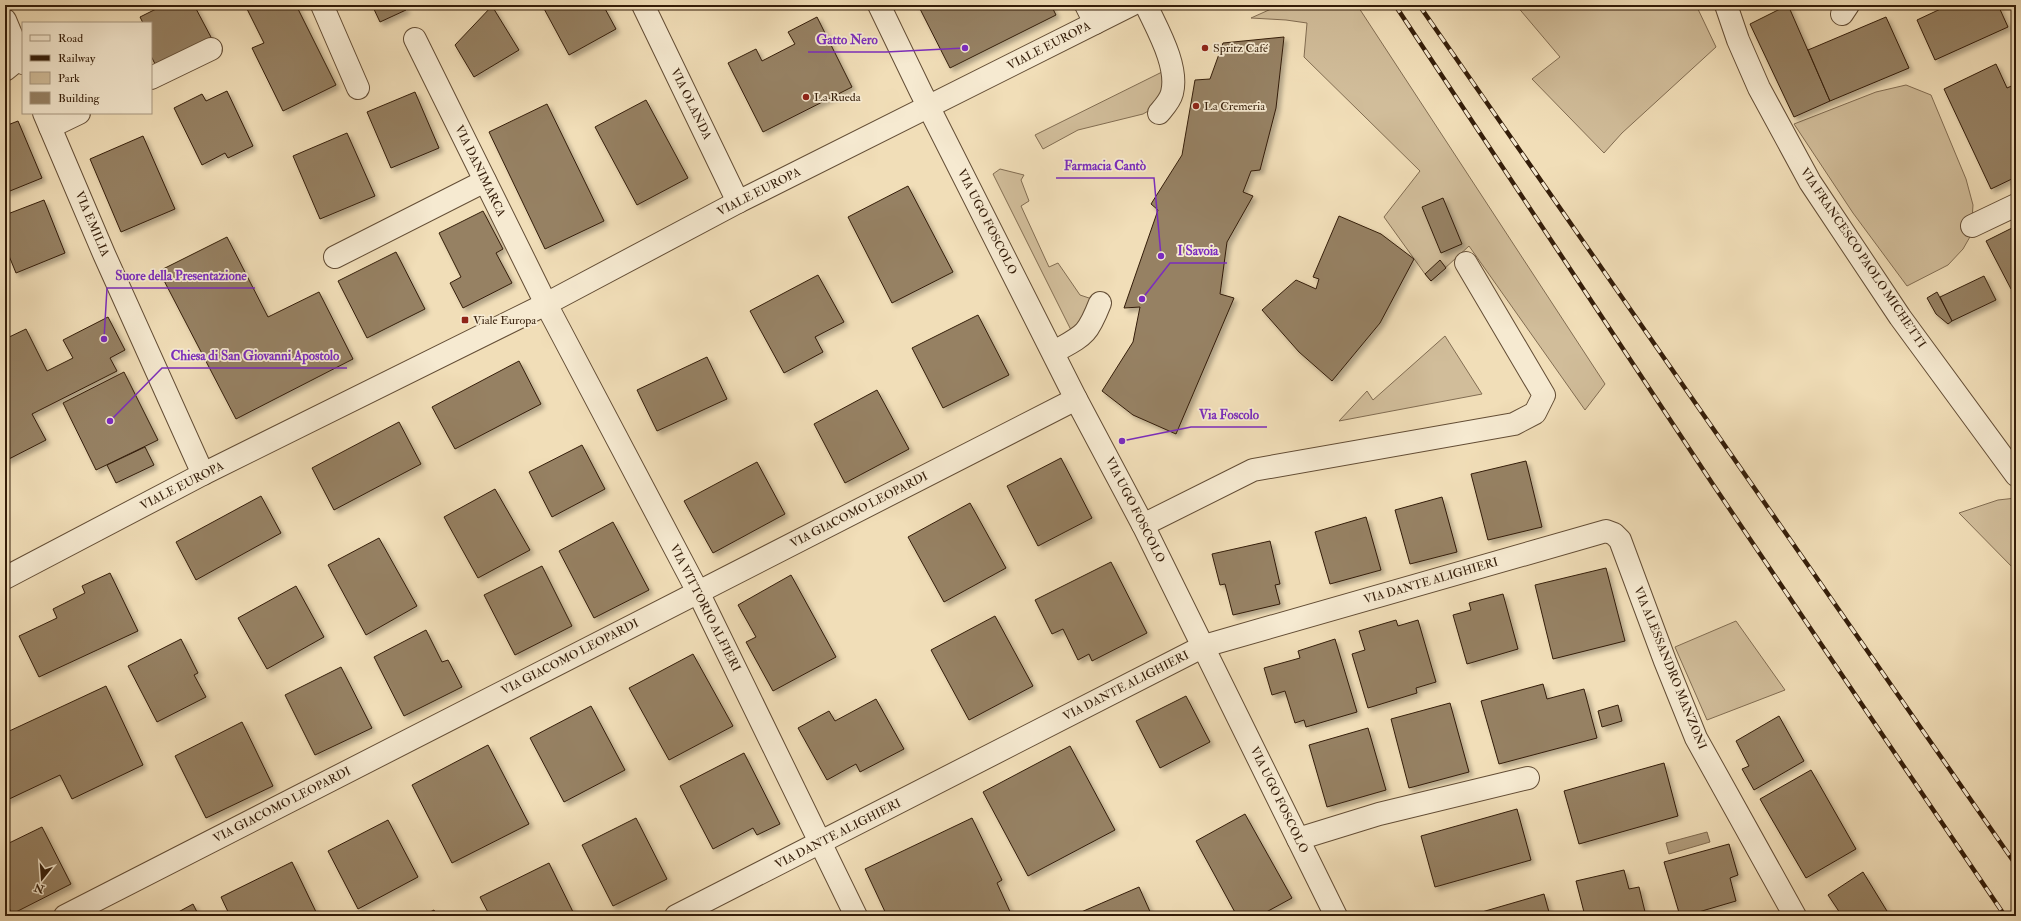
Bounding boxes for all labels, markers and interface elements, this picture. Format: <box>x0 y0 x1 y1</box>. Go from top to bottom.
street label: VIALE EUROPA <box>1005 18 1094 74</box>
legend <box>22 22 152 114</box>
callout: Gatto Nero <box>808 27 886 52</box>
text: Road <box>58 31 83 46</box>
text: Gatto Nero <box>816 32 878 48</box>
place label: Spritz Café <box>1213 41 1269 56</box>
marker: Spritz Café <box>1200 43 1210 53</box>
text: Railway <box>58 51 96 66</box>
street label: VIA OLANDA <box>667 66 715 143</box>
text: Park <box>58 71 80 86</box>
place label: La Rueda <box>814 90 862 105</box>
text: Building <box>58 91 101 106</box>
marker: La Rueda <box>801 92 811 102</box>
place label: La Cremeria <box>1204 99 1266 114</box>
marker: La Cremeria <box>1191 101 1201 111</box>
street label: VIA DANIMARCA <box>451 123 509 220</box>
callout: Farmacia Cantò <box>1056 153 1154 178</box>
text: Farmacia Cantò <box>1064 158 1147 174</box>
street label: VIALE EUROPA <box>715 164 804 220</box>
street label: VIA FRANCESCO PAOLO MICHETTI <box>1797 165 1929 351</box>
street label: VIA UGO FOSCOLO <box>954 167 1020 278</box>
street label: VIA EMILIA <box>71 189 113 259</box>
callout: I Savoia <box>1170 238 1227 263</box>
text: I Savoia <box>1178 243 1219 259</box>
callout: Suore della Presentazione <box>107 263 255 288</box>
text: Suore della Presentazione <box>115 268 247 284</box>
place label: Viale Europa <box>473 313 537 328</box>
marker: Viale Europa <box>460 315 470 325</box>
callout: Chiesa di San Giovanni Apostolo <box>162 343 347 368</box>
text: Chiesa di San Giovanni Apostolo <box>171 348 340 365</box>
callout: Via Foscolo <box>1191 402 1267 427</box>
text: Via Foscolo <box>1198 407 1260 423</box>
street label: VIA UGO FOSCOLO <box>1102 455 1168 566</box>
street label: VIALE EUROPA <box>138 458 227 514</box>
street label: VIA GIACOMO LEOPARDI <box>788 469 930 551</box>
street label: VIA VITTORIO ALFIERI <box>666 542 744 674</box>
street label: VIA DANTE ALIGHIERI <box>1362 555 1500 607</box>
street label: VIA ALESSANDRO MANZONI <box>1630 584 1710 752</box>
street label: VIA GIACOMO LEOPARDI <box>499 616 641 698</box>
street label: VIA DANTE ALIGHIERI <box>1060 648 1192 724</box>
street label: VIA UGO FOSCOLO <box>1247 744 1311 856</box>
street label: VIA GIACOMO LEOPARDI <box>211 764 353 846</box>
street label: VIA DANTE ALIGHIERI <box>772 796 904 872</box>
north arrow <box>22 859 62 899</box>
text: N <box>32 880 47 896</box>

